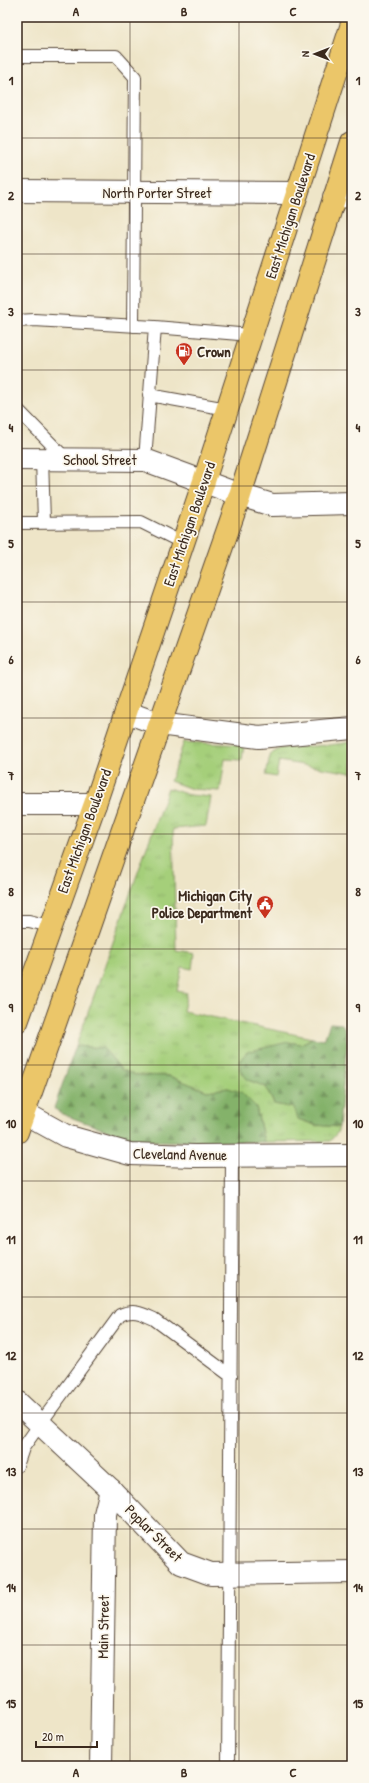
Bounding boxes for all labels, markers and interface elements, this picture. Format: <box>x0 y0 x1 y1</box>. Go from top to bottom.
text: A <box>73 2 80 20</box>
text: B <box>181 2 188 20</box>
text: C <box>289 2 297 20</box>
north arrow <box>295 34 335 74</box>
text: N <box>298 51 312 57</box>
text: 1 <box>9 71 14 89</box>
text: 1 <box>356 71 361 89</box>
street label: East Michigan Boulevard <box>260 151 320 281</box>
street label: North Porter Street <box>102 182 212 203</box>
text: 2 <box>8 186 15 204</box>
text: 2 <box>355 186 362 204</box>
text: 3 <box>8 302 14 320</box>
text: 3 <box>355 302 361 320</box>
fuel station icon: Crown <box>174 341 194 366</box>
place label: Crown <box>197 341 231 362</box>
text: 4 <box>9 418 14 436</box>
text: 4 <box>356 418 361 436</box>
street label: School Street <box>63 449 138 470</box>
street label: East Michigan Boulevard <box>158 459 220 589</box>
text: 5 <box>8 534 14 552</box>
text: 5 <box>355 534 361 552</box>
text: 6 <box>8 650 14 668</box>
text: 6 <box>355 650 361 668</box>
text: 7 <box>7 766 15 784</box>
street label: East Michigan Boulevard <box>52 766 116 896</box>
text: 7 <box>354 766 362 784</box>
text: 8 <box>8 882 14 900</box>
text: 8 <box>355 882 361 900</box>
place label: Michigan City Police Department <box>152 885 253 924</box>
public building icon: Michigan City Police Department <box>255 894 275 919</box>
text: 9 <box>9 998 14 1016</box>
text: 9 <box>356 998 361 1016</box>
text: 10 <box>6 1114 16 1132</box>
text: 10 <box>353 1114 363 1132</box>
street label: Cleveland Avenue <box>133 1143 227 1165</box>
text: 11 <box>6 1230 16 1248</box>
text: 11 <box>353 1230 363 1248</box>
text: 12 <box>6 1346 17 1364</box>
text: 12 <box>353 1346 364 1364</box>
text: 13 <box>6 1462 16 1480</box>
text: 13 <box>353 1462 363 1480</box>
street label: Poplar Street <box>121 1500 188 1567</box>
text: 14 <box>6 1578 16 1596</box>
text: 14 <box>353 1578 363 1596</box>
street label: Main Street <box>92 1594 114 1659</box>
text: 15 <box>6 1694 17 1712</box>
text: 15 <box>353 1694 364 1712</box>
scale bar <box>36 1723 97 1749</box>
text: 20 m <box>42 1728 64 1745</box>
text: A <box>73 1763 80 1781</box>
text: B <box>181 1763 188 1781</box>
text: C <box>289 1763 297 1781</box>

